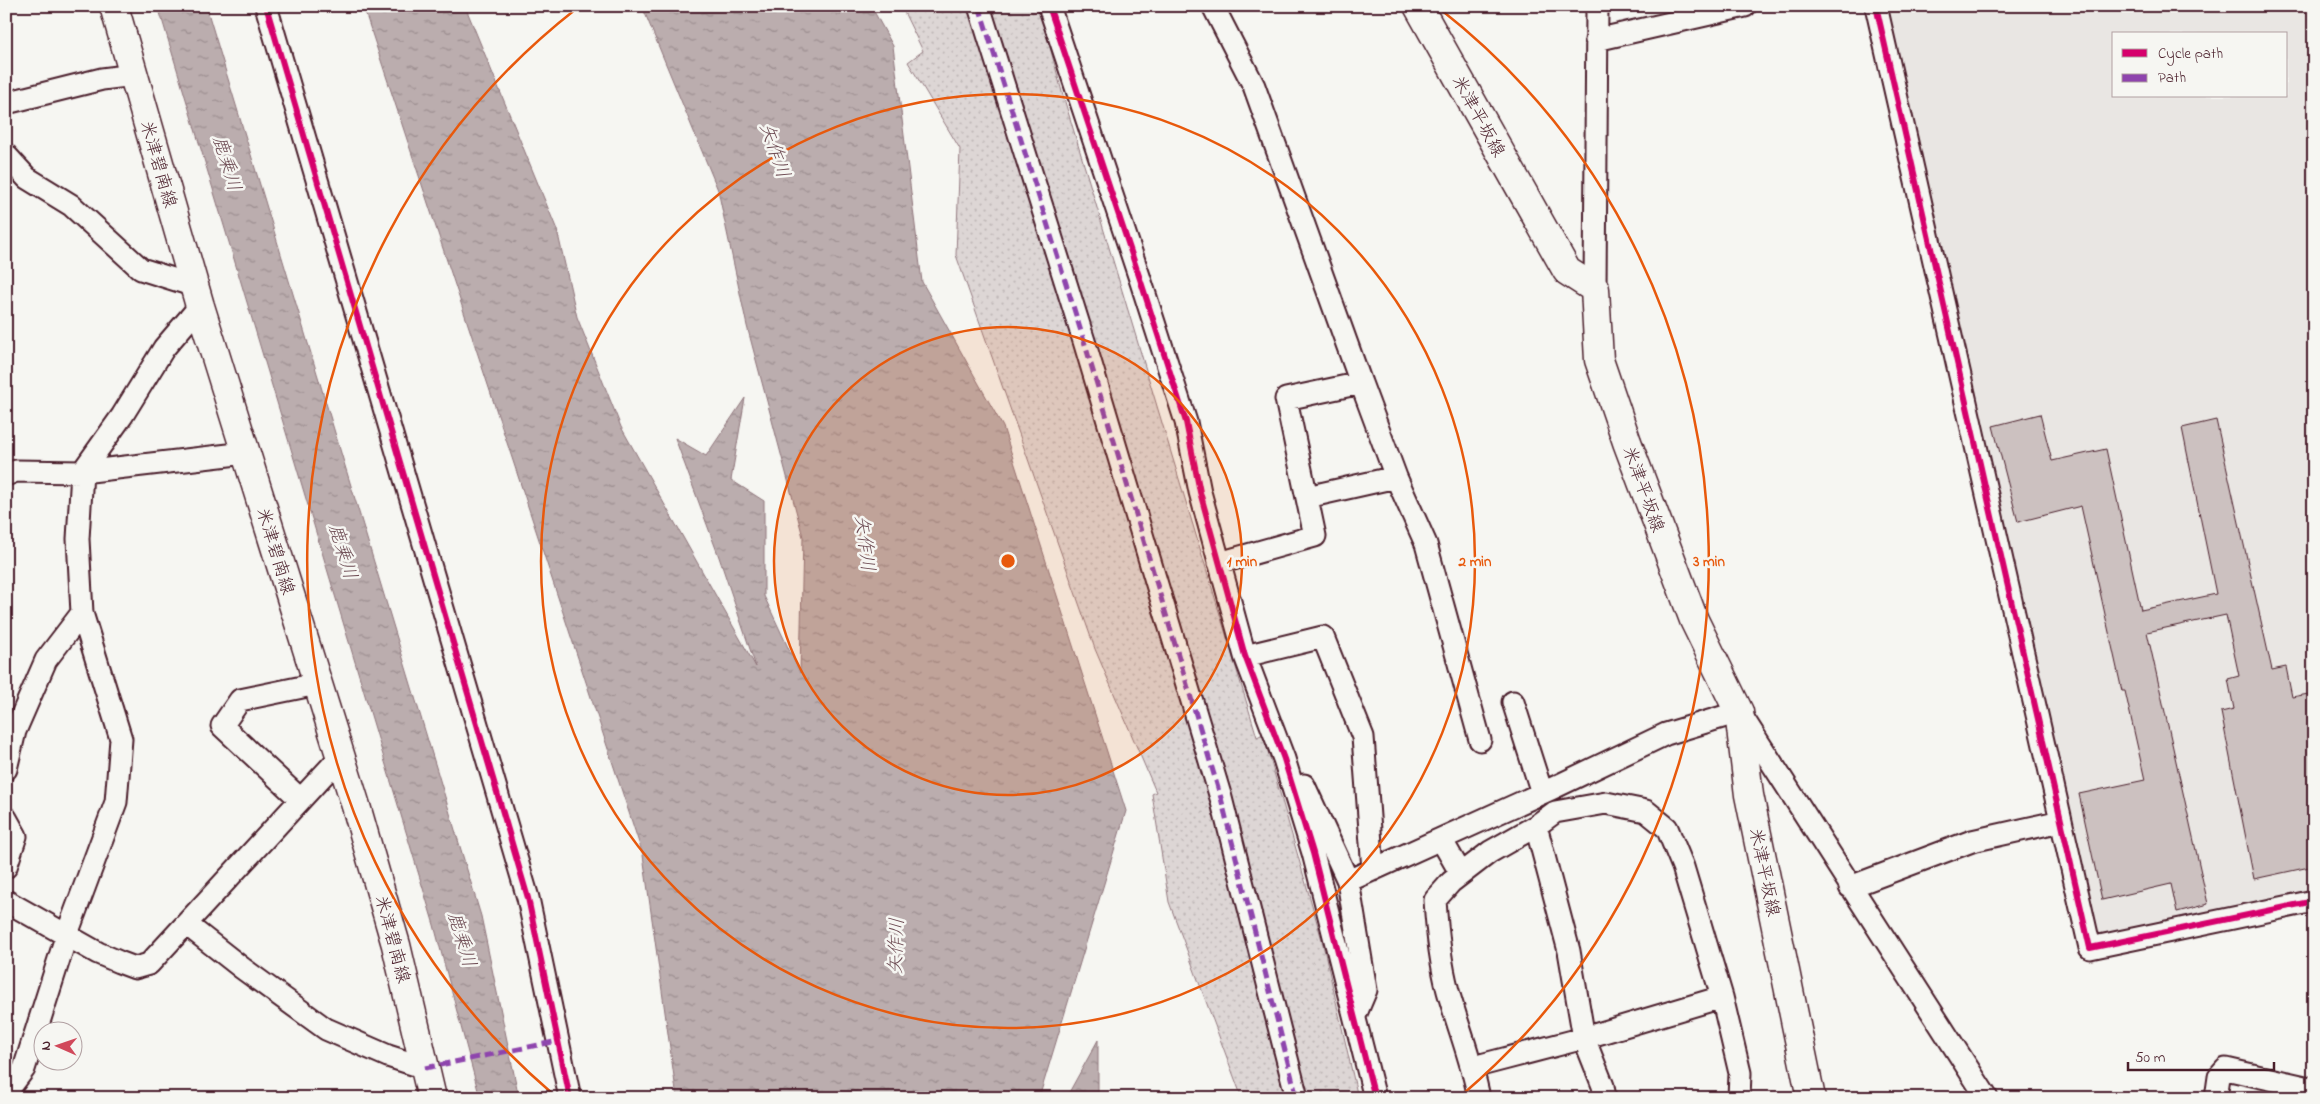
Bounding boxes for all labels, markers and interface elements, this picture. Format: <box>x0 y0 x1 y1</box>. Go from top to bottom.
legend <box>2112 32 2288 98</box>
text: Cycle path <box>2158 43 2223 66</box>
text: Path <box>2158 67 2186 89</box>
street label: 米津平坂線 <box>1444 71 1510 163</box>
street label: 米津碧南線 <box>132 118 182 211</box>
water label: 矢作川 <box>752 119 796 182</box>
water label: 鹿乗川 <box>204 133 247 195</box>
street label: 米津平坂線 <box>1615 443 1670 536</box>
street label: 米津碧南線 <box>248 505 300 598</box>
water label: 矢作川 <box>847 513 880 573</box>
water label: 鹿乗川 <box>320 521 363 583</box>
text: 1 min <box>1227 551 1258 573</box>
text: 2 min <box>1458 551 1492 573</box>
text: 3 min <box>1692 551 1725 573</box>
centre of rings <box>999 552 1017 570</box>
street label: 米津平坂線 <box>1741 826 1785 919</box>
street label: 米津碧南線 <box>367 893 415 986</box>
water label: 鹿乗川 <box>439 909 482 971</box>
water label: 矢作川 <box>883 917 912 975</box>
north arrow <box>32 1022 82 1072</box>
scale bar <box>2128 1039 2274 1071</box>
text: N <box>36 1041 57 1051</box>
text: 50 m <box>2135 1047 2166 1069</box>

